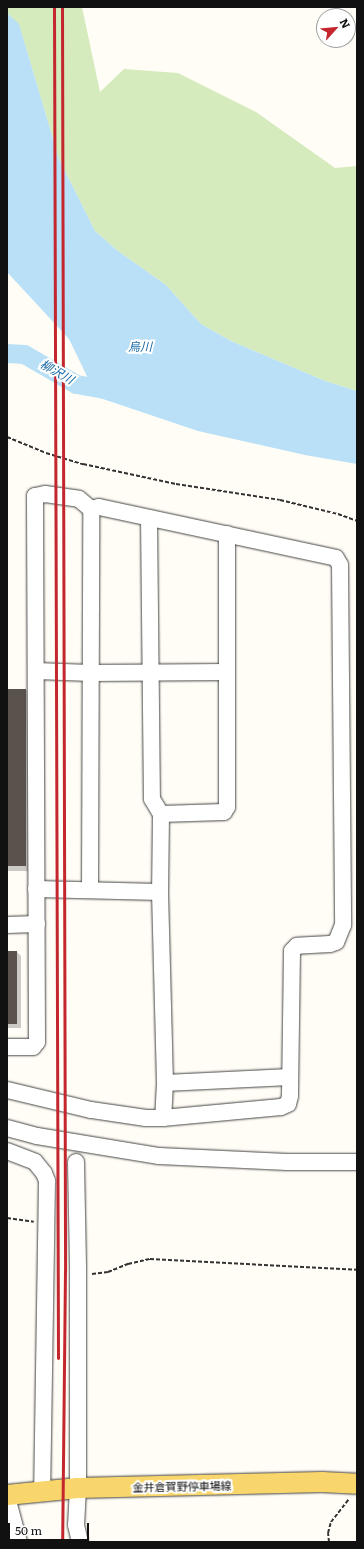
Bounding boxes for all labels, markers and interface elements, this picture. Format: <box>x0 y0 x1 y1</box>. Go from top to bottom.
north arrow <box>316 8 356 48</box>
text: N <box>337 15 355 31</box>
water label: 烏川 <box>128 340 152 354</box>
water label: 柳沢川 <box>38 357 76 387</box>
street label: 金井倉賀野停車場線 <box>132 1479 232 1493</box>
scale bar <box>10 1515 91 1541</box>
text: 50 m <box>15 1521 42 1539</box>

